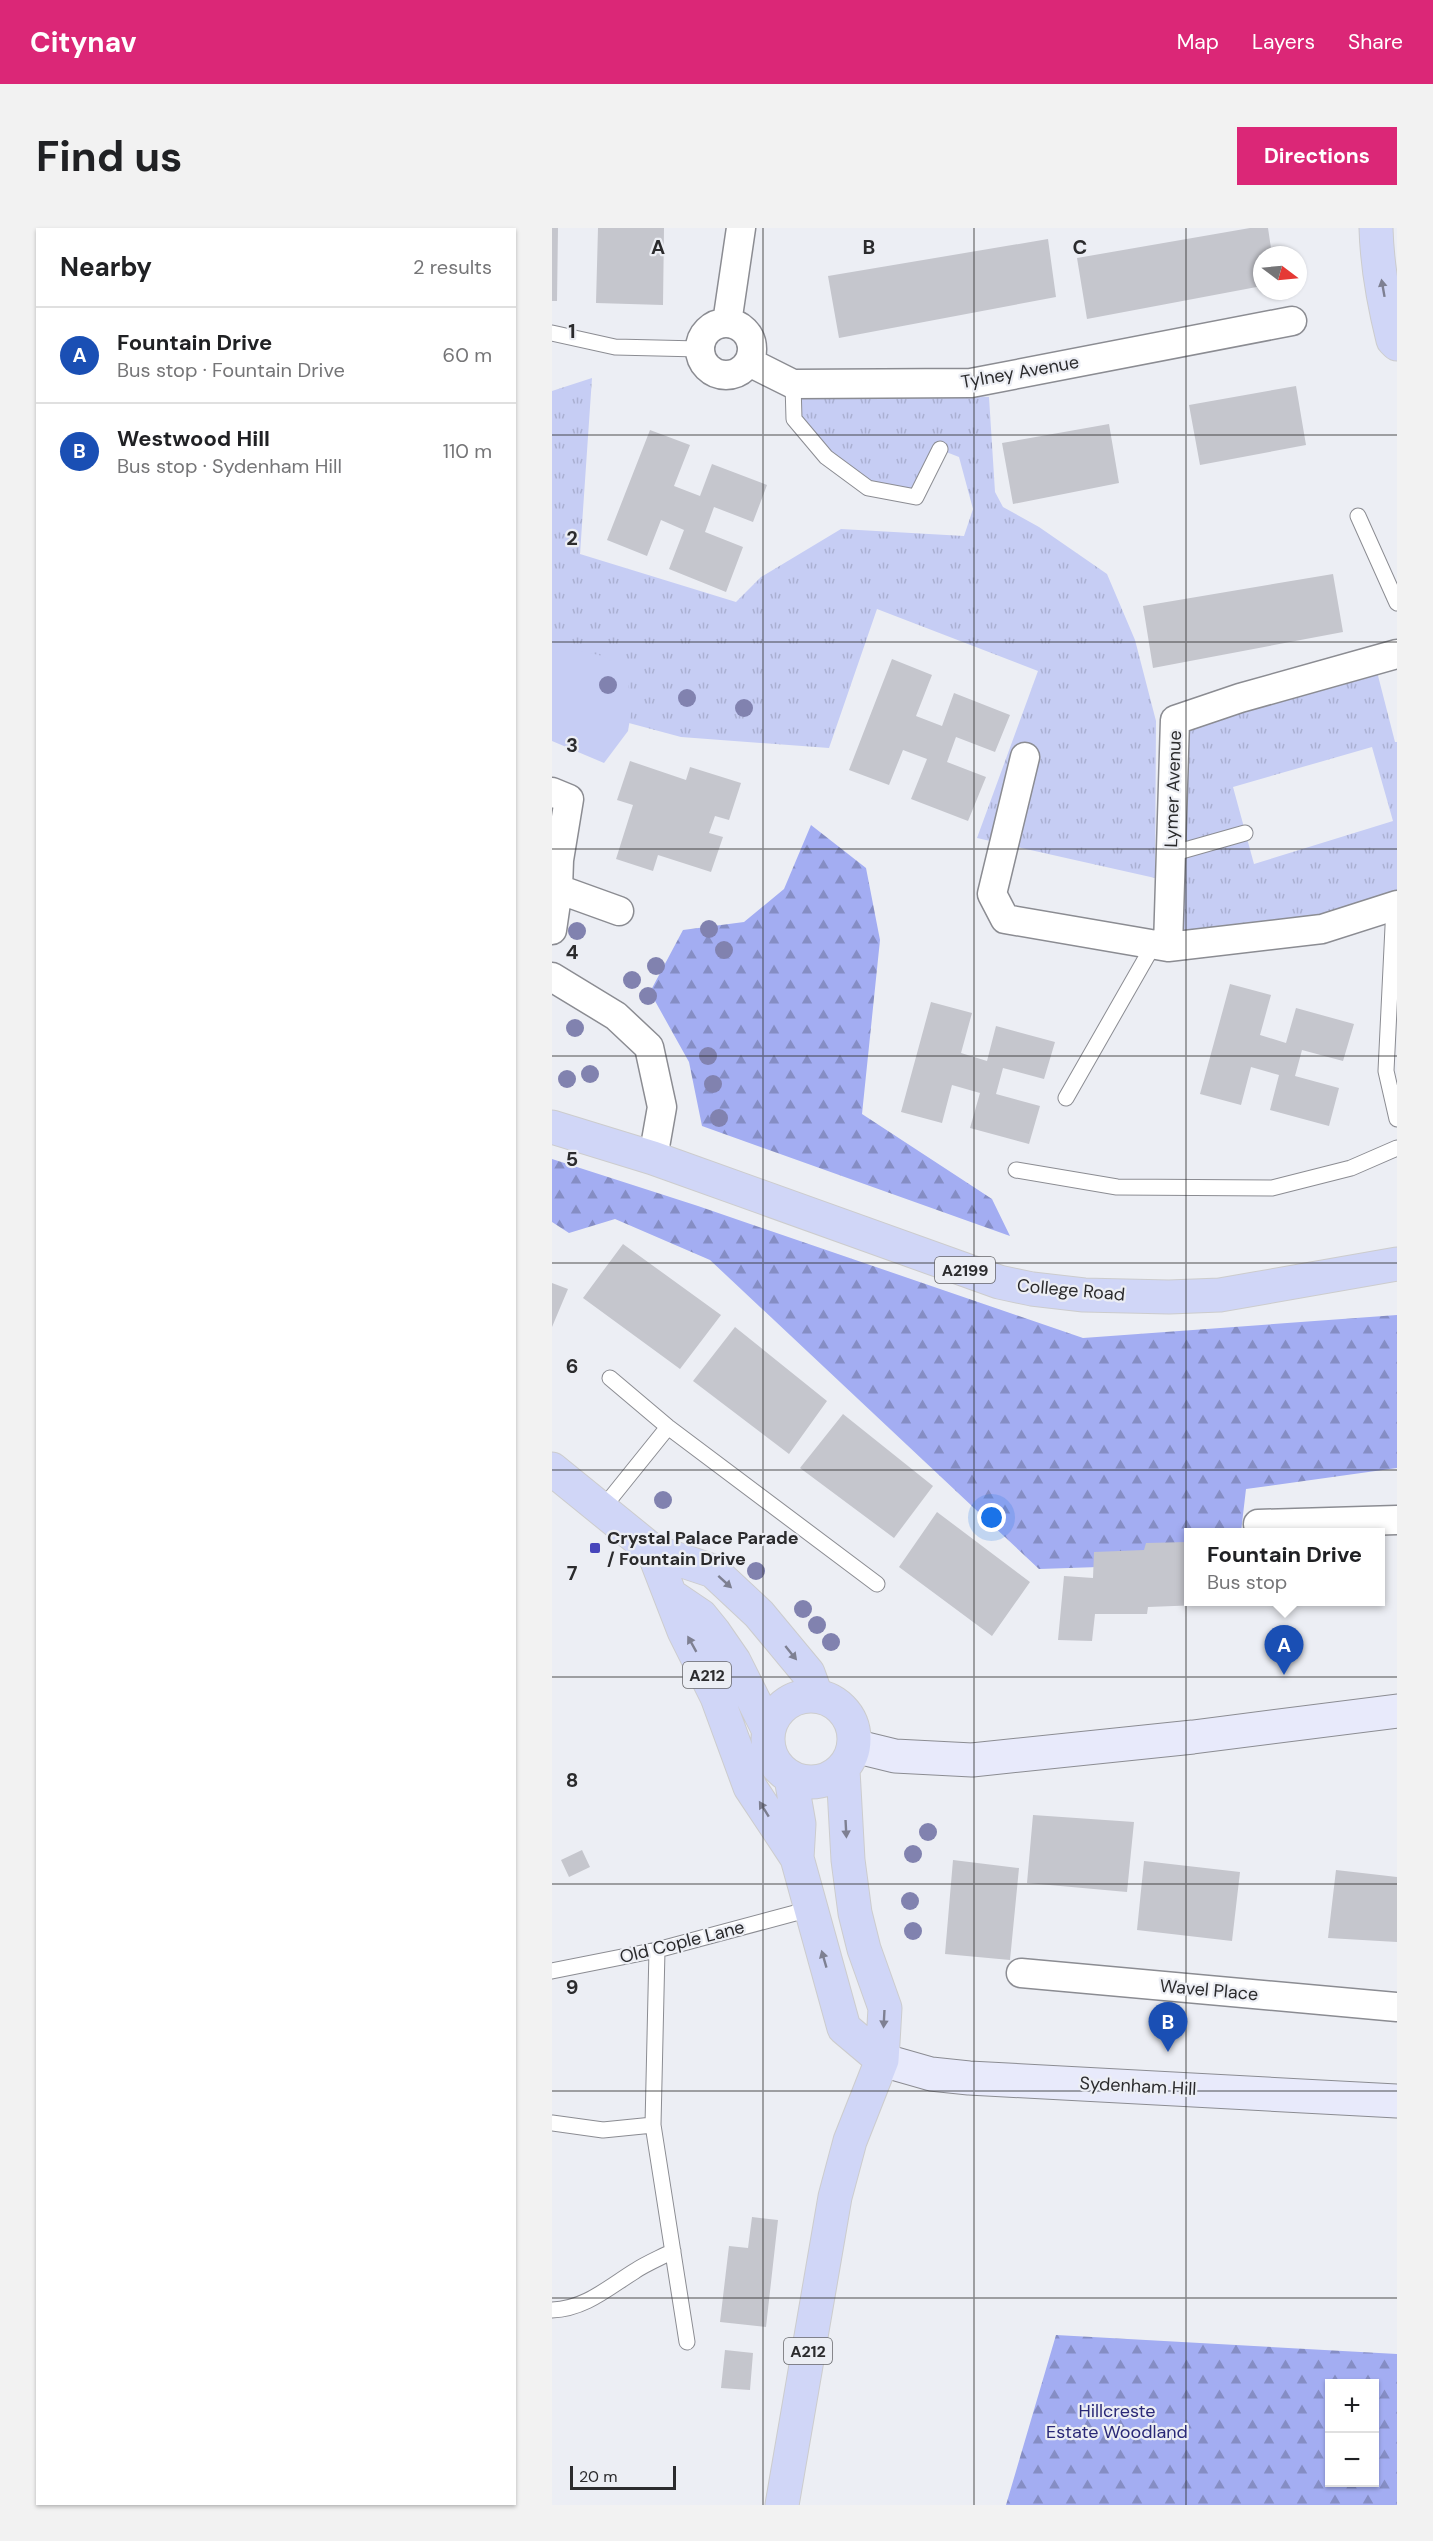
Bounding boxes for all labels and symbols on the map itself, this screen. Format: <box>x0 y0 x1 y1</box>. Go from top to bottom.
text: A <box>651 234 665 260</box>
text: B <box>863 234 875 260</box>
text: C <box>1073 234 1087 260</box>
north arrow <box>1253 246 1307 300</box>
one-way arrow <box>1378 279 1387 298</box>
text: 1 <box>568 318 576 344</box>
street label: Tylney Avenue <box>959 350 1081 394</box>
text: 2 <box>566 525 578 551</box>
street label: Lymer Avenue <box>1159 730 1187 848</box>
text: 3 <box>566 732 578 758</box>
text: 4 <box>566 939 579 965</box>
text: 5 <box>566 1146 578 1172</box>
road number: A2199 <box>935 1257 995 1283</box>
street label: College Road <box>1016 1273 1126 1307</box>
text: 6 <box>566 1353 578 1379</box>
your location <box>977 1503 1006 1532</box>
place label: Crystal Palace Parade / Fountain Drive <box>607 1526 799 1571</box>
marker: Crystal Palace Parade / Fountain Drive <box>588 1541 602 1555</box>
text: 7 <box>567 1560 578 1586</box>
one-way arrow <box>718 1575 733 1589</box>
pin: A <box>1264 1626 1304 1675</box>
one-way arrow <box>687 1635 697 1652</box>
one-way arrow <box>784 1645 797 1660</box>
road number: A212 <box>683 1662 731 1688</box>
text: 8 <box>566 1767 578 1793</box>
one-way arrow <box>759 1801 770 1818</box>
one-way arrow <box>841 1819 851 1838</box>
street label: Old Cople Lane <box>617 1915 747 1969</box>
one-way arrow <box>819 1950 828 1968</box>
text: 9 <box>566 1974 578 2000</box>
street label: Wavel Place <box>1159 1974 1259 2006</box>
pin: B <box>1148 2002 1188 2052</box>
one-way arrow <box>880 2009 889 2028</box>
street label: Sydenham Hill <box>1079 2071 1197 2101</box>
road number: A212 <box>784 2338 832 2364</box>
park label: Hillcreste Estate Woodland <box>1046 2399 1188 2444</box>
scale bar <box>570 2463 676 2490</box>

